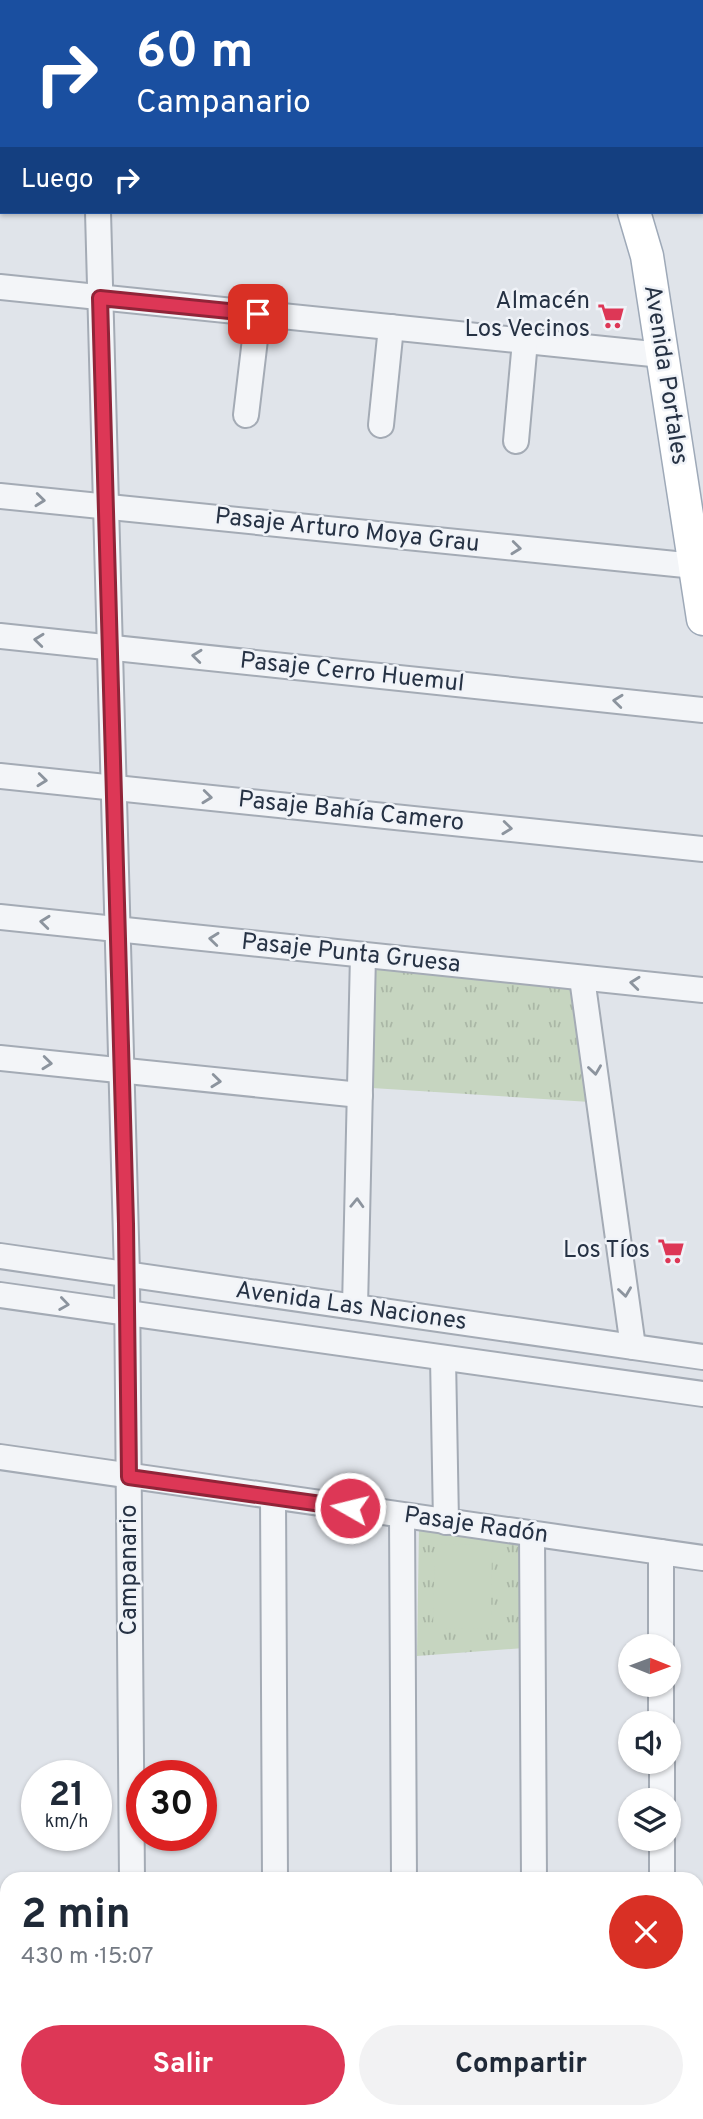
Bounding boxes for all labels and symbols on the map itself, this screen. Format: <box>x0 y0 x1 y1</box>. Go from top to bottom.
street label: Avenida Portales <box>636 283 694 467</box>
pin <box>228 284 288 344</box>
place label: Almacén Los Vecinos <box>464 287 590 345</box>
supermarket icon: Almacén Los Vecinos <box>596 301 626 331</box>
one-way arrow <box>34 492 46 507</box>
street label: Pasaje Arturo Moya Grau <box>213 502 481 560</box>
one-way arrow <box>511 540 522 555</box>
one-way arrow <box>33 632 45 647</box>
street label: Pasaje Cerro Huemul <box>238 646 466 700</box>
one-way arrow <box>191 649 202 664</box>
one-way arrow <box>612 694 623 709</box>
one-way arrow <box>37 773 48 788</box>
street label: Pasaje Bahía Camero <box>236 785 466 839</box>
one-way arrow <box>202 790 213 805</box>
one-way arrow <box>501 821 513 836</box>
one-way arrow <box>39 914 51 929</box>
street label: Pasaje Punta Gruesa <box>240 928 462 980</box>
one-way arrow <box>208 932 220 947</box>
one-way arrow <box>629 976 640 991</box>
one-way arrow <box>42 1055 53 1070</box>
one-way arrow <box>587 1064 602 1076</box>
one-way arrow <box>211 1073 222 1088</box>
one-way arrow <box>350 1198 365 1209</box>
place label: Los Tíos <box>563 1236 650 1266</box>
supermarket icon: Los Tíos <box>656 1236 686 1266</box>
street label: Avenida Las Naciones <box>233 1276 469 1338</box>
one-way arrow <box>618 1286 633 1298</box>
one-way arrow <box>58 1296 70 1311</box>
position arrow <box>313 1471 387 1545</box>
street label: Pasaje Radón <box>402 1501 550 1551</box>
street label: Campanario <box>115 1504 145 1636</box>
north arrow <box>618 1634 681 1698</box>
speed limit sign: 30 <box>126 1760 217 1851</box>

